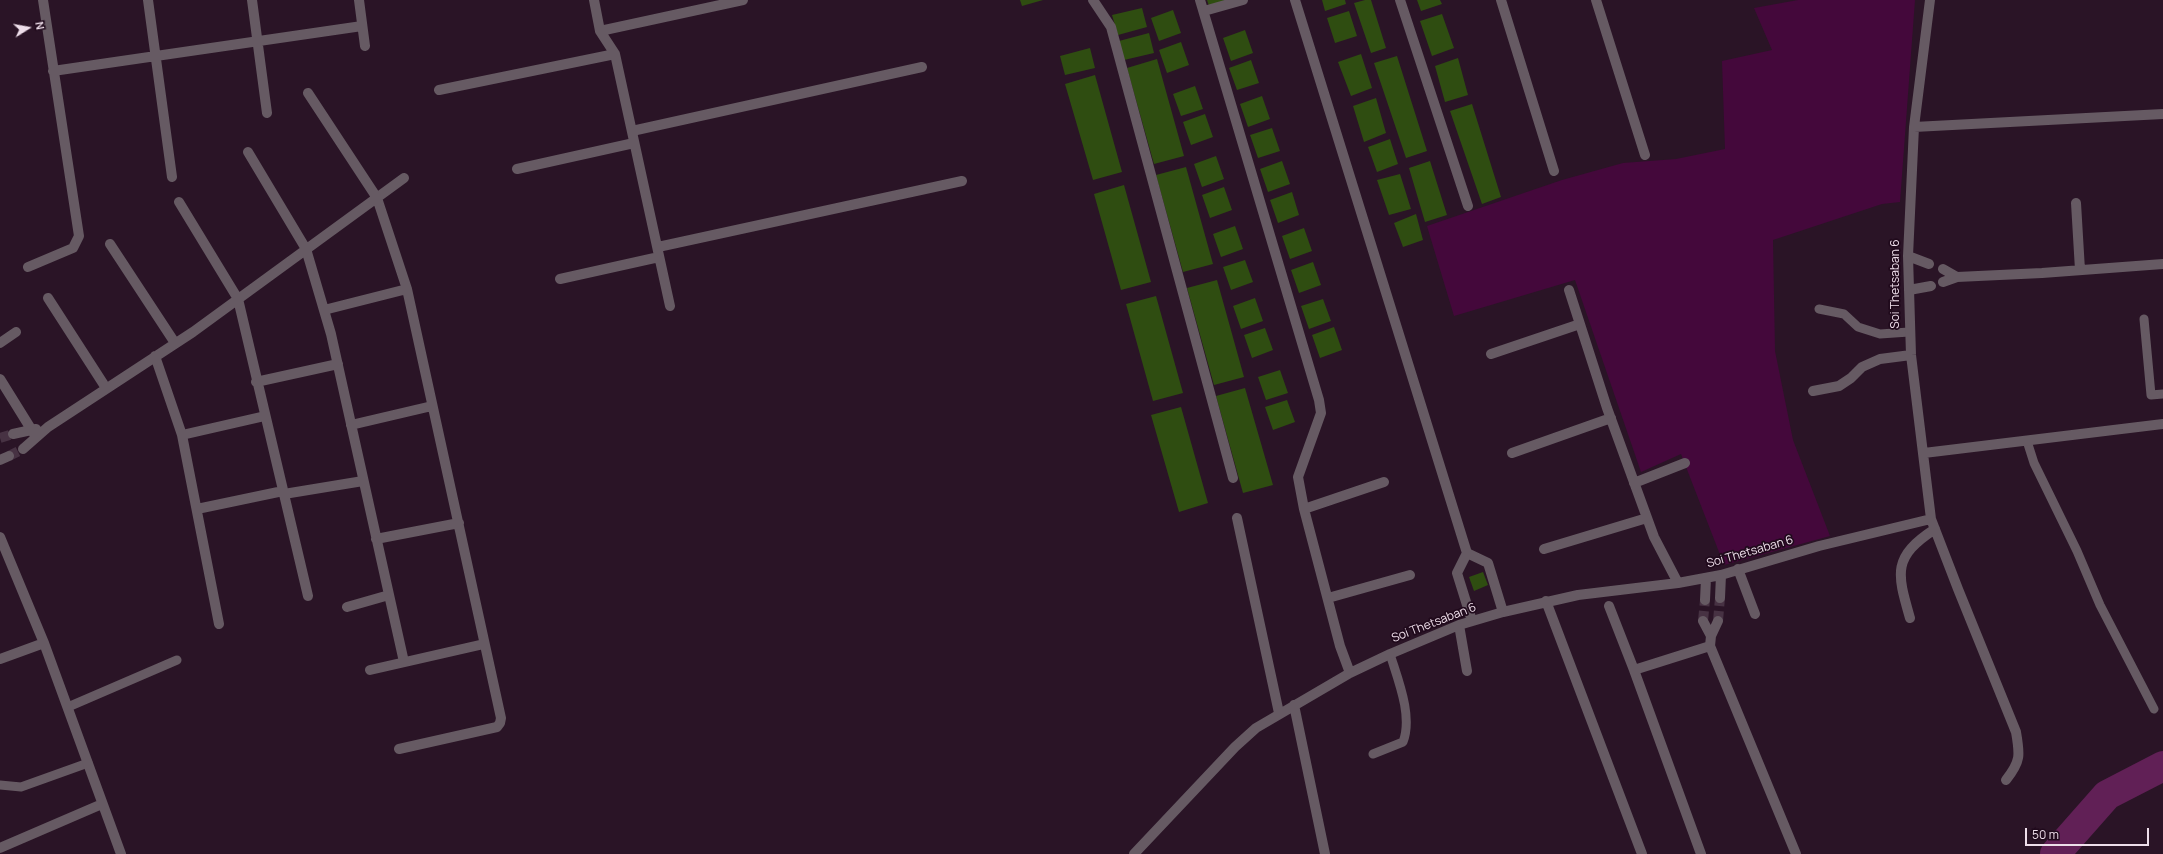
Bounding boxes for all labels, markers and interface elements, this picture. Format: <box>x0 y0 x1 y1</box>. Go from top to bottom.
north arrow <box>8 8 48 48</box>
text: N <box>32 20 48 31</box>
street label: Soi Thetsaban 6 <box>1889 239 1903 329</box>
street label: Soi Thetsaban 6 <box>1705 533 1795 571</box>
street label: Soi Thetsaban 6 <box>1390 600 1478 646</box>
scale bar <box>2027 820 2151 846</box>
text: 50 m <box>2032 826 2059 843</box>

